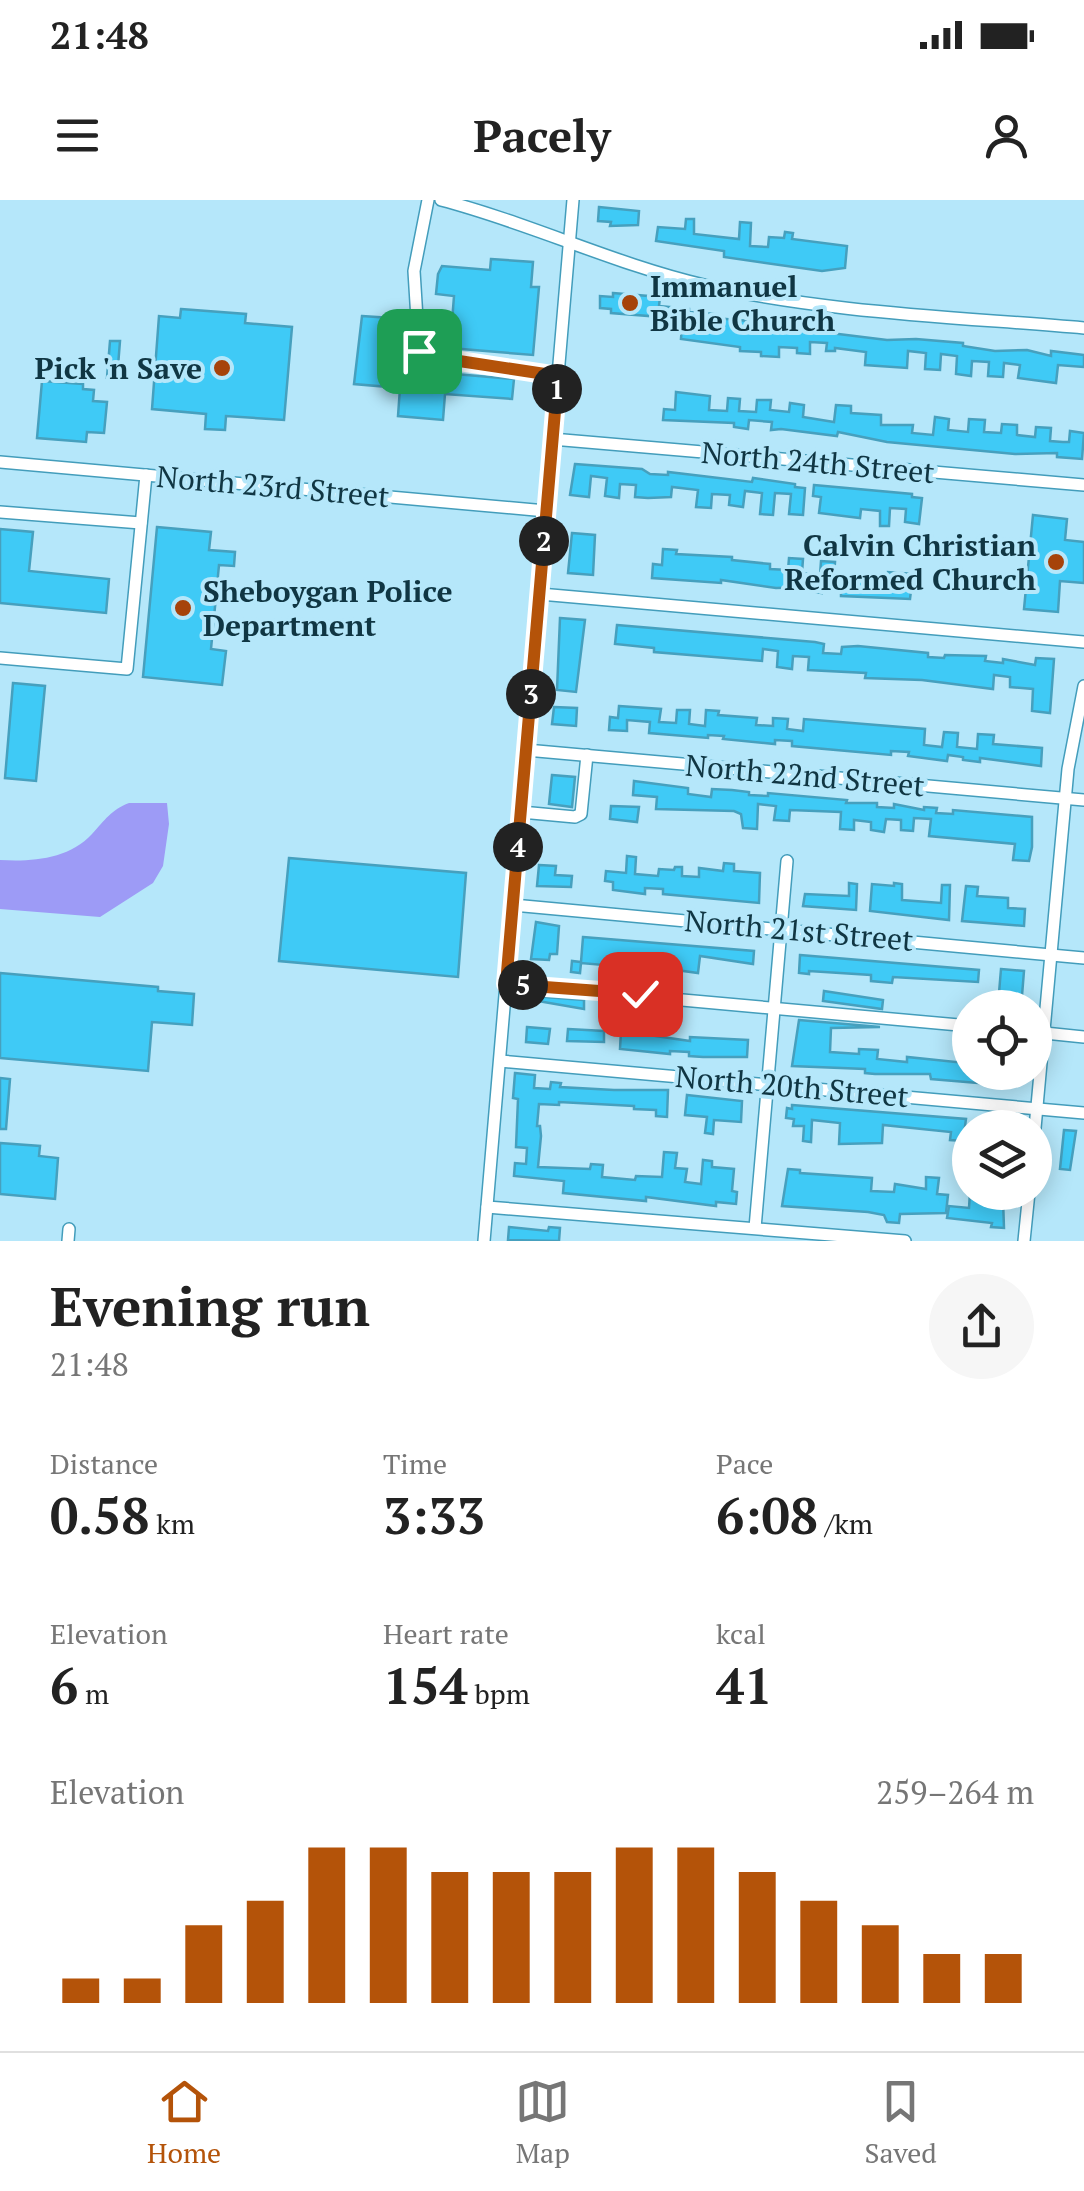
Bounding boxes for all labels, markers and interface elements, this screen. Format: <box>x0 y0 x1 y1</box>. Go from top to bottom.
text: 21:48 <box>50 10 149 60</box>
text: Pacely <box>473 105 611 165</box>
icon: menu <box>50 108 105 163</box>
icon: person <box>979 108 1034 163</box>
place label: Immanuel Bible Church <box>650 266 835 340</box>
marker: Immanuel Bible Church <box>619 292 641 314</box>
pin <box>377 309 462 394</box>
icon: arrive <box>392 324 447 379</box>
place label: Pick 'n Save <box>34 348 202 388</box>
marker: Pick 'n Save <box>211 357 233 379</box>
pin: 1 <box>532 364 582 414</box>
text: 1 <box>549 370 565 407</box>
street label: North 24th Street <box>700 432 936 492</box>
street label: North 23rd Street <box>155 456 391 516</box>
pin: 2 <box>519 516 569 566</box>
text: 2 <box>536 522 552 559</box>
place label: Calvin Christian Reformed Church <box>784 525 1036 599</box>
marker: Calvin Christian Reformed Church <box>1045 551 1067 573</box>
place label: Sheboygan Police Department <box>203 571 453 645</box>
marker: Sheboygan Police Department <box>172 597 194 619</box>
pin: 3 <box>506 669 556 719</box>
text: 3 <box>523 675 539 712</box>
street label: North 22nd Street <box>684 745 926 805</box>
pin: 4 <box>493 822 543 872</box>
text: 4 <box>510 828 526 865</box>
street label: North 21st Street <box>683 900 915 960</box>
pin <box>598 952 683 1037</box>
pin: 5 <box>498 960 548 1010</box>
text: 5 <box>515 966 531 1003</box>
icon: check <box>613 967 668 1022</box>
map controls <box>952 990 1052 1210</box>
button: locate <box>952 990 1052 1090</box>
street label: North 20th Street <box>674 1056 910 1116</box>
button: layers <box>952 1110 1052 1210</box>
text: Evening run <box>50 1269 370 1342</box>
button: share <box>929 1274 1034 1379</box>
text: 21:48 <box>50 1343 129 1385</box>
text: Distance <box>50 1445 158 1482</box>
text: Time <box>383 1445 447 1482</box>
text: Pace <box>716 1445 773 1482</box>
text: 0.58 <box>50 1482 150 1548</box>
text: 3:33 <box>383 1482 485 1548</box>
text: 6:08 <box>716 1482 818 1548</box>
text: km <box>150 1505 195 1542</box>
text: /km <box>818 1505 873 1542</box>
text: Elevation <box>50 1615 168 1652</box>
text: Heart rate <box>383 1615 509 1652</box>
text: kcal <box>716 1615 766 1652</box>
text: 6 <box>50 1652 78 1718</box>
text: 154 <box>383 1652 468 1718</box>
text: 41 <box>716 1652 773 1718</box>
text: m <box>78 1675 109 1712</box>
text: bpm <box>468 1675 530 1712</box>
text: Elevation <box>50 1771 184 1813</box>
text: 259–264 m <box>876 1771 1034 1813</box>
tab: Home <box>147 2074 221 2171</box>
tab: Map <box>515 2074 570 2171</box>
tab: Saved <box>864 2074 937 2171</box>

